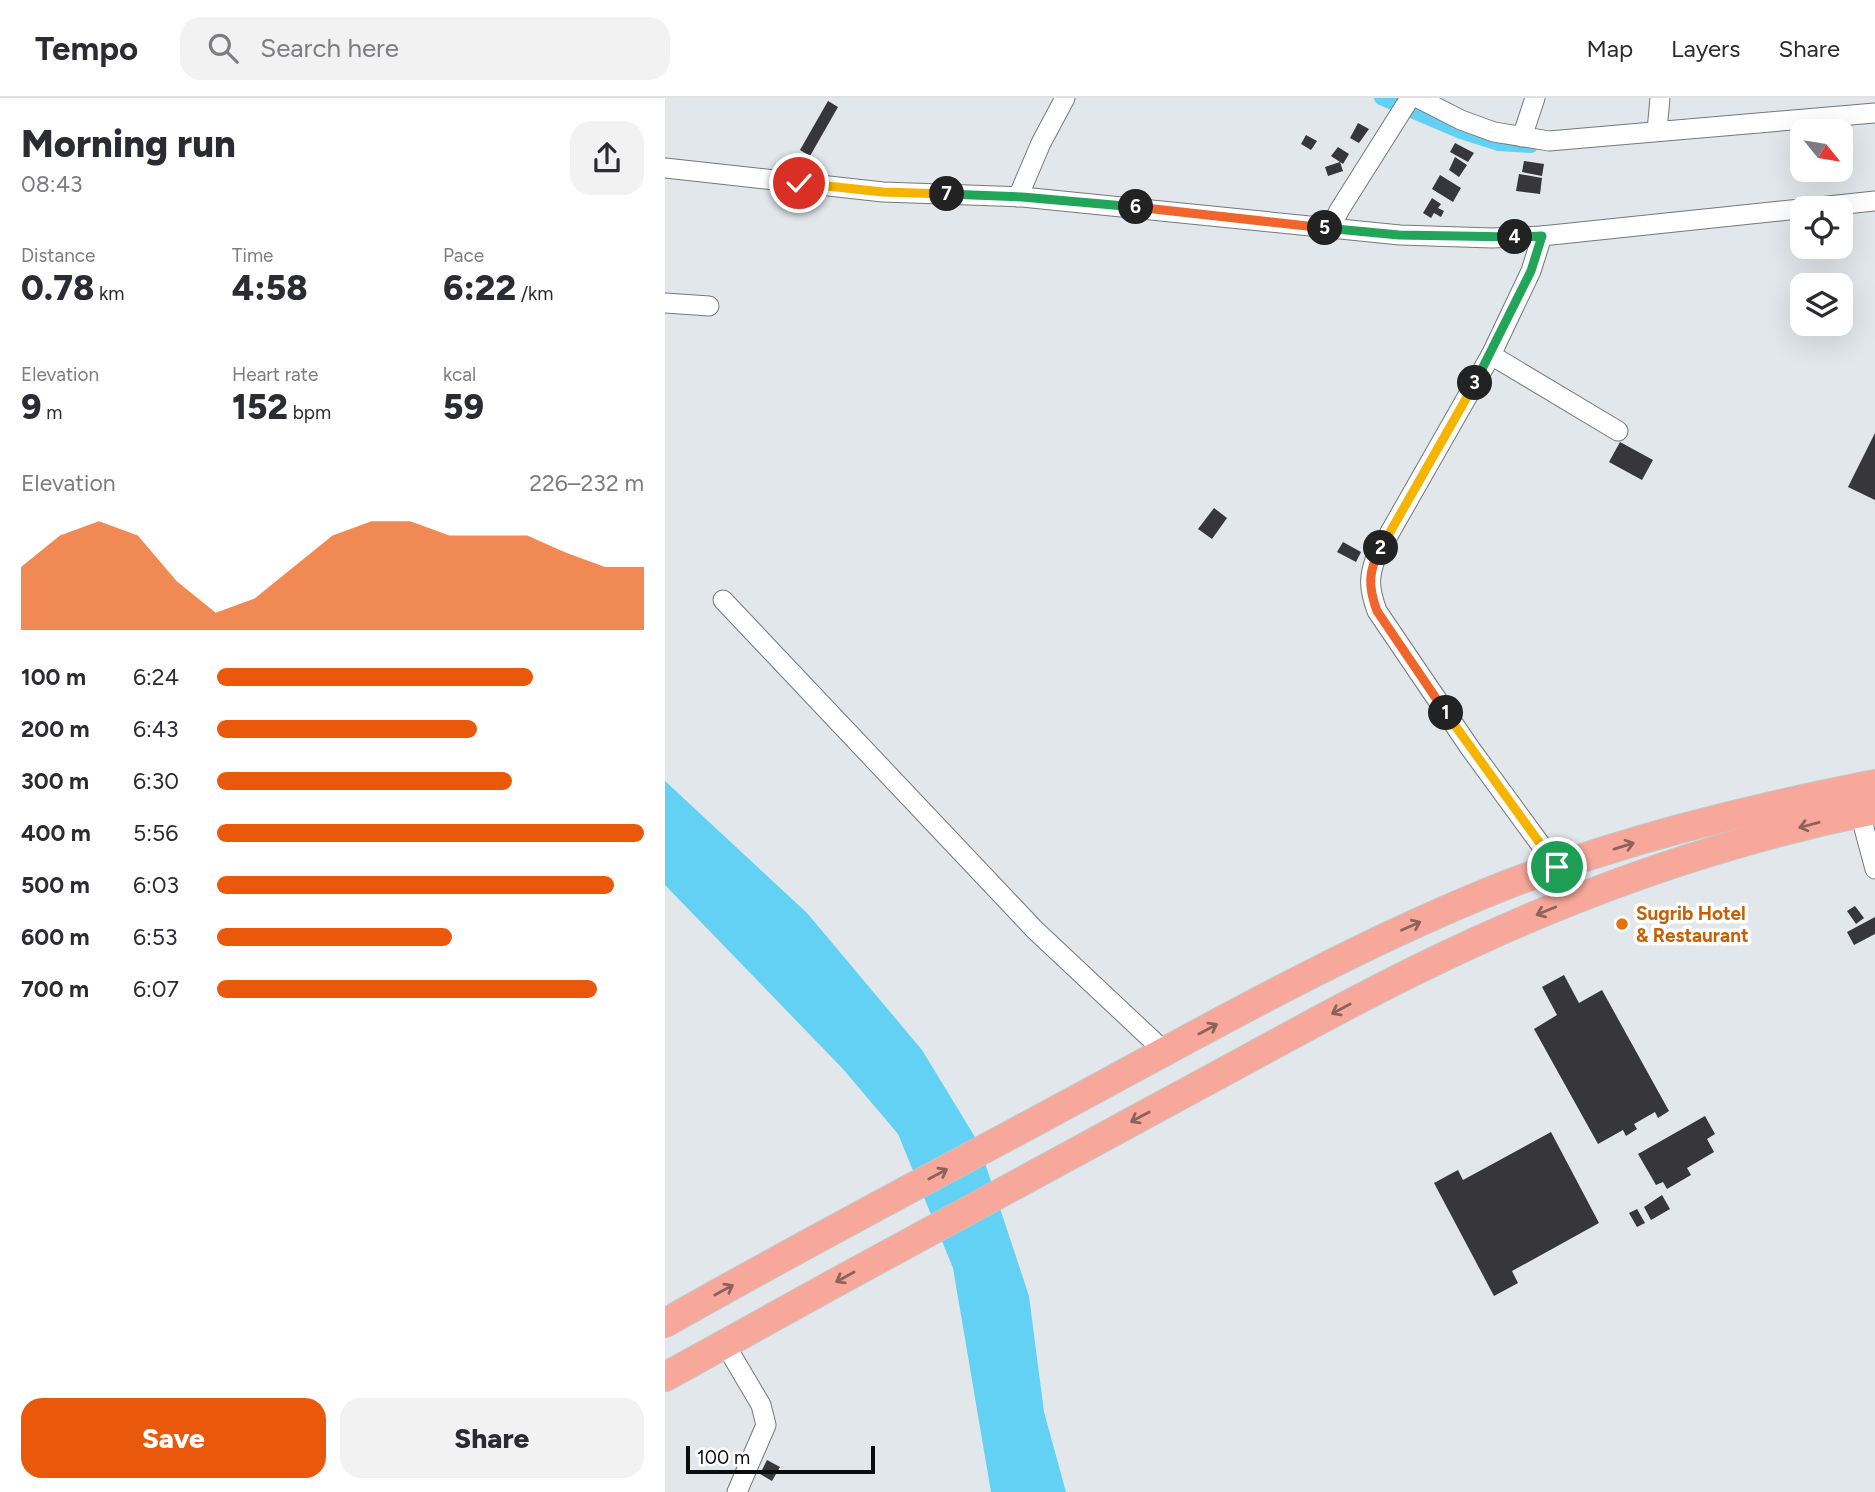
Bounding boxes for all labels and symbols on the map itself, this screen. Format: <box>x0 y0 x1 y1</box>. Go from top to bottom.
north arrow <box>1790 119 1853 182</box>
pin <box>769 153 829 213</box>
pin: 7 <box>929 176 965 212</box>
pin: 6 <box>1119 190 1154 224</box>
pin: 5 <box>1307 211 1343 246</box>
pin: 4 <box>1497 220 1533 254</box>
pin: 3 <box>1457 366 1493 400</box>
pin: 2 <box>1363 531 1399 566</box>
pin: 1 <box>1429 696 1463 730</box>
one-way arrow <box>1798 819 1820 832</box>
pin <box>1527 837 1587 897</box>
one-way arrow <box>1612 838 1634 851</box>
place label: Sugrib Hotel & Restaurant <box>1636 902 1749 947</box>
one-way arrow <box>1536 906 1557 919</box>
marker: Sugrib Hotel & Restaurant <box>1614 916 1630 932</box>
one-way arrow <box>1400 919 1421 932</box>
one-way arrow <box>1331 1002 1351 1016</box>
one-way arrow <box>1197 1022 1218 1035</box>
one-way arrow <box>1131 1110 1151 1124</box>
one-way arrow <box>927 1167 948 1180</box>
one-way arrow <box>835 1270 855 1284</box>
one-way arrow <box>714 1283 734 1297</box>
scale bar <box>686 1443 875 1475</box>

